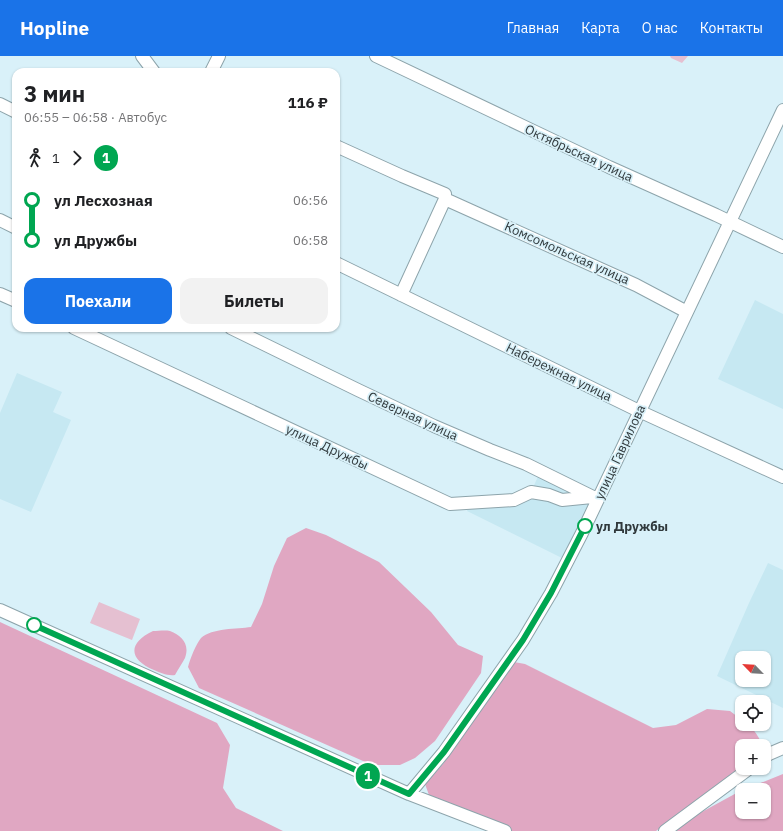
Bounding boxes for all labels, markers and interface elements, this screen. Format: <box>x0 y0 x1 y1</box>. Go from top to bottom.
text: Hopline <box>20 16 89 40</box>
text: Главная <box>507 19 559 37</box>
text: Карта <box>581 19 620 37</box>
text: О нас <box>642 19 678 37</box>
text: Контакты <box>700 19 763 37</box>
text: 3 мин <box>24 79 85 108</box>
text: 116 ₽ <box>288 93 328 112</box>
text: 06:55 – 06:58 · Автобус <box>24 109 167 126</box>
street label: Октябрьская улица <box>522 120 636 186</box>
icon: walk <box>24 147 46 169</box>
icon: forward <box>66 147 88 169</box>
text: 1 <box>102 149 110 167</box>
text: 1 <box>52 150 60 167</box>
text: ул Лесхозная <box>54 191 153 210</box>
text: 06:56 <box>293 192 328 209</box>
street label: Комсомольская улица <box>502 218 632 288</box>
text: ул Дружбы <box>54 231 137 250</box>
text: 06:58 <box>293 232 328 249</box>
button: Поехали <box>24 278 172 324</box>
button: Билеты <box>180 278 328 324</box>
street label: Набережная улица <box>503 339 615 405</box>
street label: Северная улица <box>365 388 461 444</box>
street label: улица Гаврилова <box>591 402 649 502</box>
street label: улица Дружбы <box>283 420 371 474</box>
marker: ул Дружбы <box>577 518 593 534</box>
place label: ул Дружбы <box>596 518 668 535</box>
unlabelled marker <box>26 617 42 633</box>
north arrow <box>735 651 771 687</box>
map controls <box>735 651 771 819</box>
button: locate <box>735 695 771 731</box>
button: + <box>735 739 771 775</box>
line badge: 1 <box>355 763 381 789</box>
text: 1 <box>364 767 372 785</box>
button: − <box>735 783 771 819</box>

